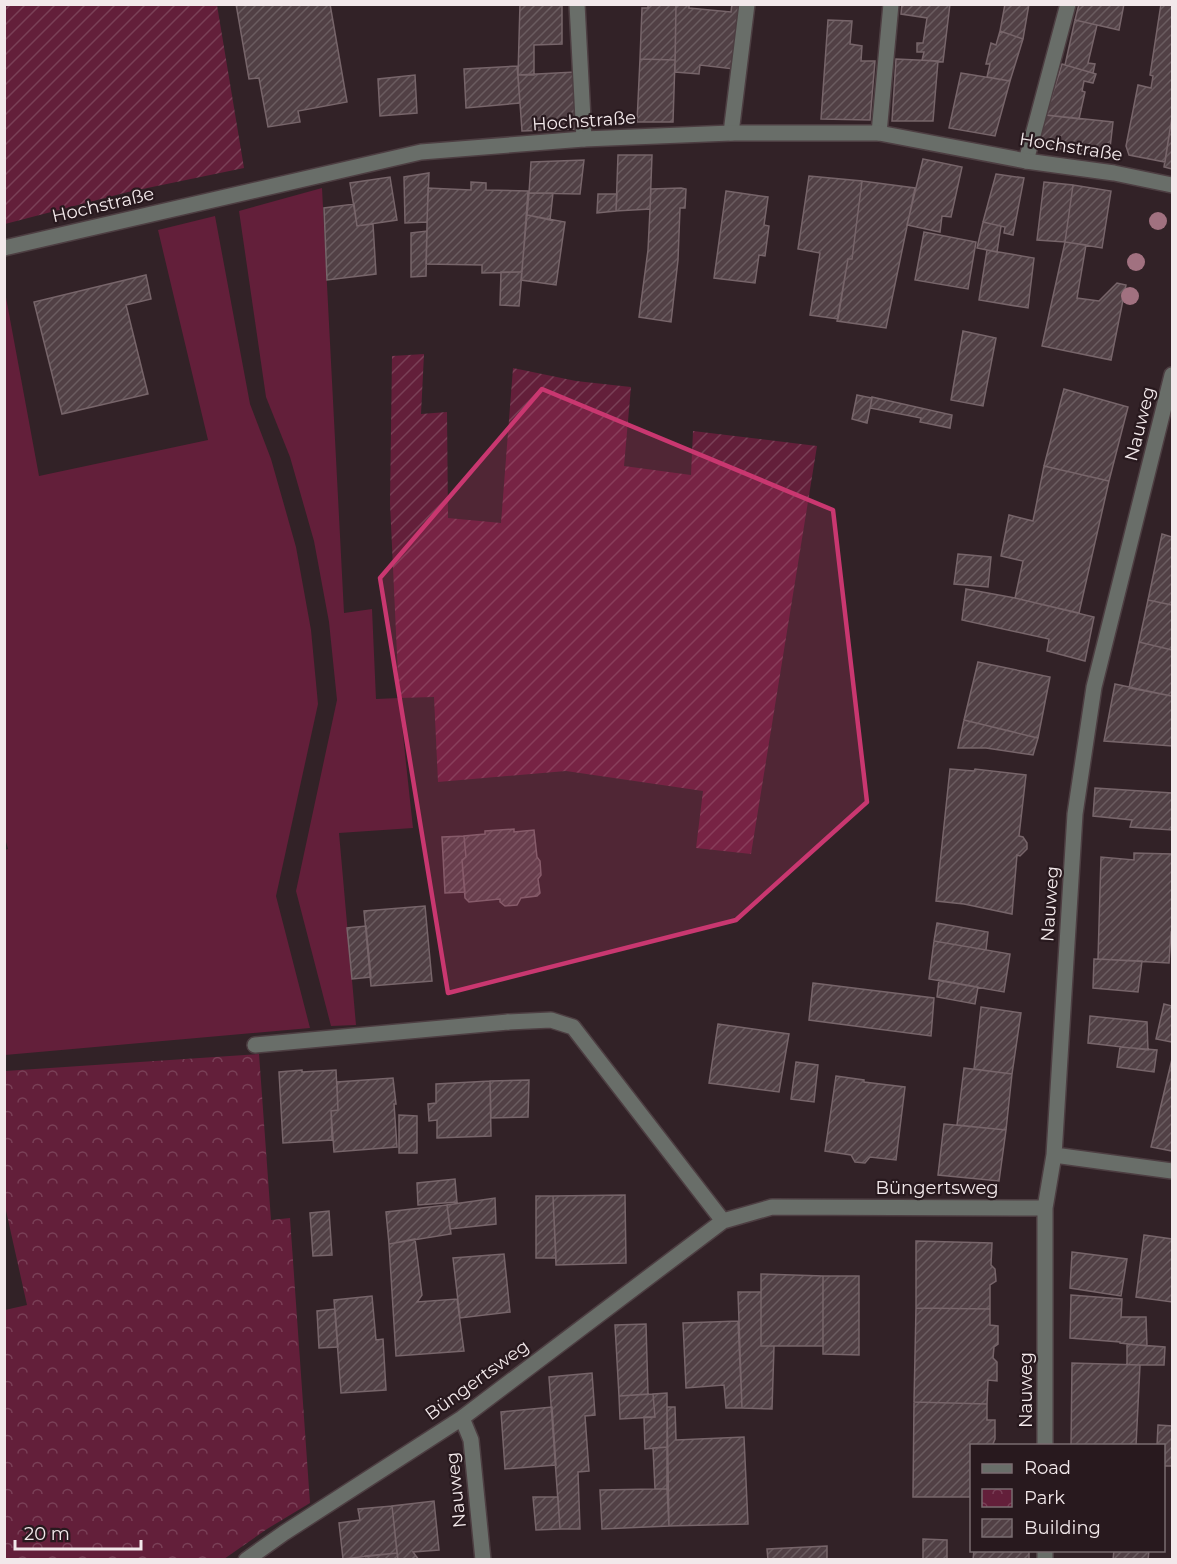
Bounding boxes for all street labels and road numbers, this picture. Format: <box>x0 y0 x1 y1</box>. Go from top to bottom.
street label: Hochstraße <box>531 106 637 136</box>
street label: Hochstraße <box>1018 128 1124 166</box>
street label: Hochstraße <box>50 183 156 227</box>
street label: Nauweg <box>1120 384 1160 464</box>
street label: Nauweg <box>1036 865 1064 943</box>
street label: Büngertsweg <box>875 1177 999 1199</box>
street label: Büngertsweg <box>421 1335 533 1425</box>
street label: Nauweg <box>1015 1352 1037 1428</box>
street label: Nauweg <box>441 1451 471 1529</box>

